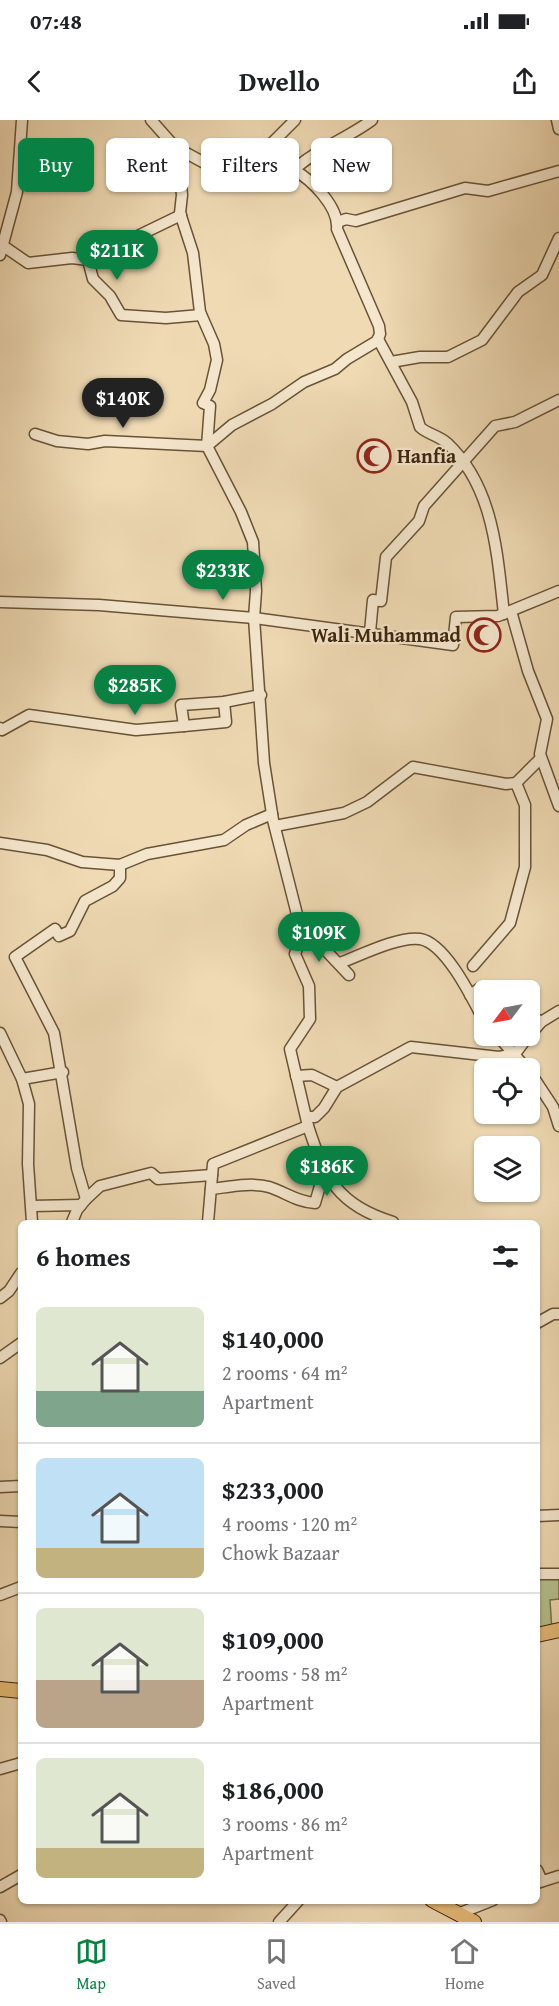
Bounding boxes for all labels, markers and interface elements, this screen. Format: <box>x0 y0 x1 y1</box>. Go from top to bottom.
text: 07:48 <box>30 5 82 37</box>
text: Dwello <box>239 61 320 101</box>
icon: back <box>18 65 51 98</box>
icon: share <box>508 65 541 98</box>
chip: Buy <box>18 138 94 192</box>
chip: Rent <box>106 138 189 192</box>
chip: Filters <box>201 138 299 192</box>
chip: New <box>311 138 392 192</box>
pin: $211K <box>75 230 159 281</box>
text: $211K <box>90 235 144 264</box>
pin: $140K <box>81 378 165 429</box>
text: $140K <box>96 383 150 412</box>
mosque icon: Hanfia <box>356 438 392 474</box>
place label: Hanfia <box>397 441 457 470</box>
pin: $233K <box>181 550 265 601</box>
text: $233K <box>196 555 250 584</box>
mosque icon: Wali Muhammad <box>466 617 502 653</box>
place label: Wali Muhammad <box>311 620 462 649</box>
pin: $285K <box>93 665 177 716</box>
text: $285K <box>108 670 162 699</box>
pin: $109K <box>277 912 361 963</box>
text: $109K <box>292 917 346 946</box>
north arrow <box>474 980 540 1046</box>
map controls <box>474 980 540 1202</box>
button: locate <box>474 1058 540 1124</box>
button: layers <box>474 1136 540 1202</box>
pin: $186K <box>285 1146 369 1197</box>
text: $186K <box>300 1151 354 1180</box>
text: 6 homes <box>36 1237 131 1276</box>
icon: filters <box>489 1240 522 1273</box>
text: $140,000 <box>222 1319 324 1358</box>
icon: home <box>84 1331 156 1403</box>
text: 2 rooms · 64 m² <box>222 1358 348 1387</box>
text: Apartment <box>222 1387 314 1416</box>
text: $233,000 <box>222 1470 324 1509</box>
icon: home <box>84 1482 156 1554</box>
text: 4 rooms · 120 m² <box>222 1509 357 1538</box>
text: Chowk Bazaar <box>222 1538 339 1567</box>
text: $109,000 <box>222 1620 324 1659</box>
icon: home <box>84 1632 156 1704</box>
text: 2 rooms · 58 m² <box>222 1659 348 1688</box>
text: Apartment <box>222 1688 314 1717</box>
text: $186,000 <box>222 1770 324 1809</box>
icon: home <box>84 1782 156 1854</box>
text: 3 rooms · 86 m² <box>222 1809 348 1838</box>
text: Apartment <box>222 1838 314 1867</box>
tab: Map <box>75 1935 108 1995</box>
tab: Saved <box>257 1935 296 1995</box>
tab: Home <box>445 1935 484 1995</box>

